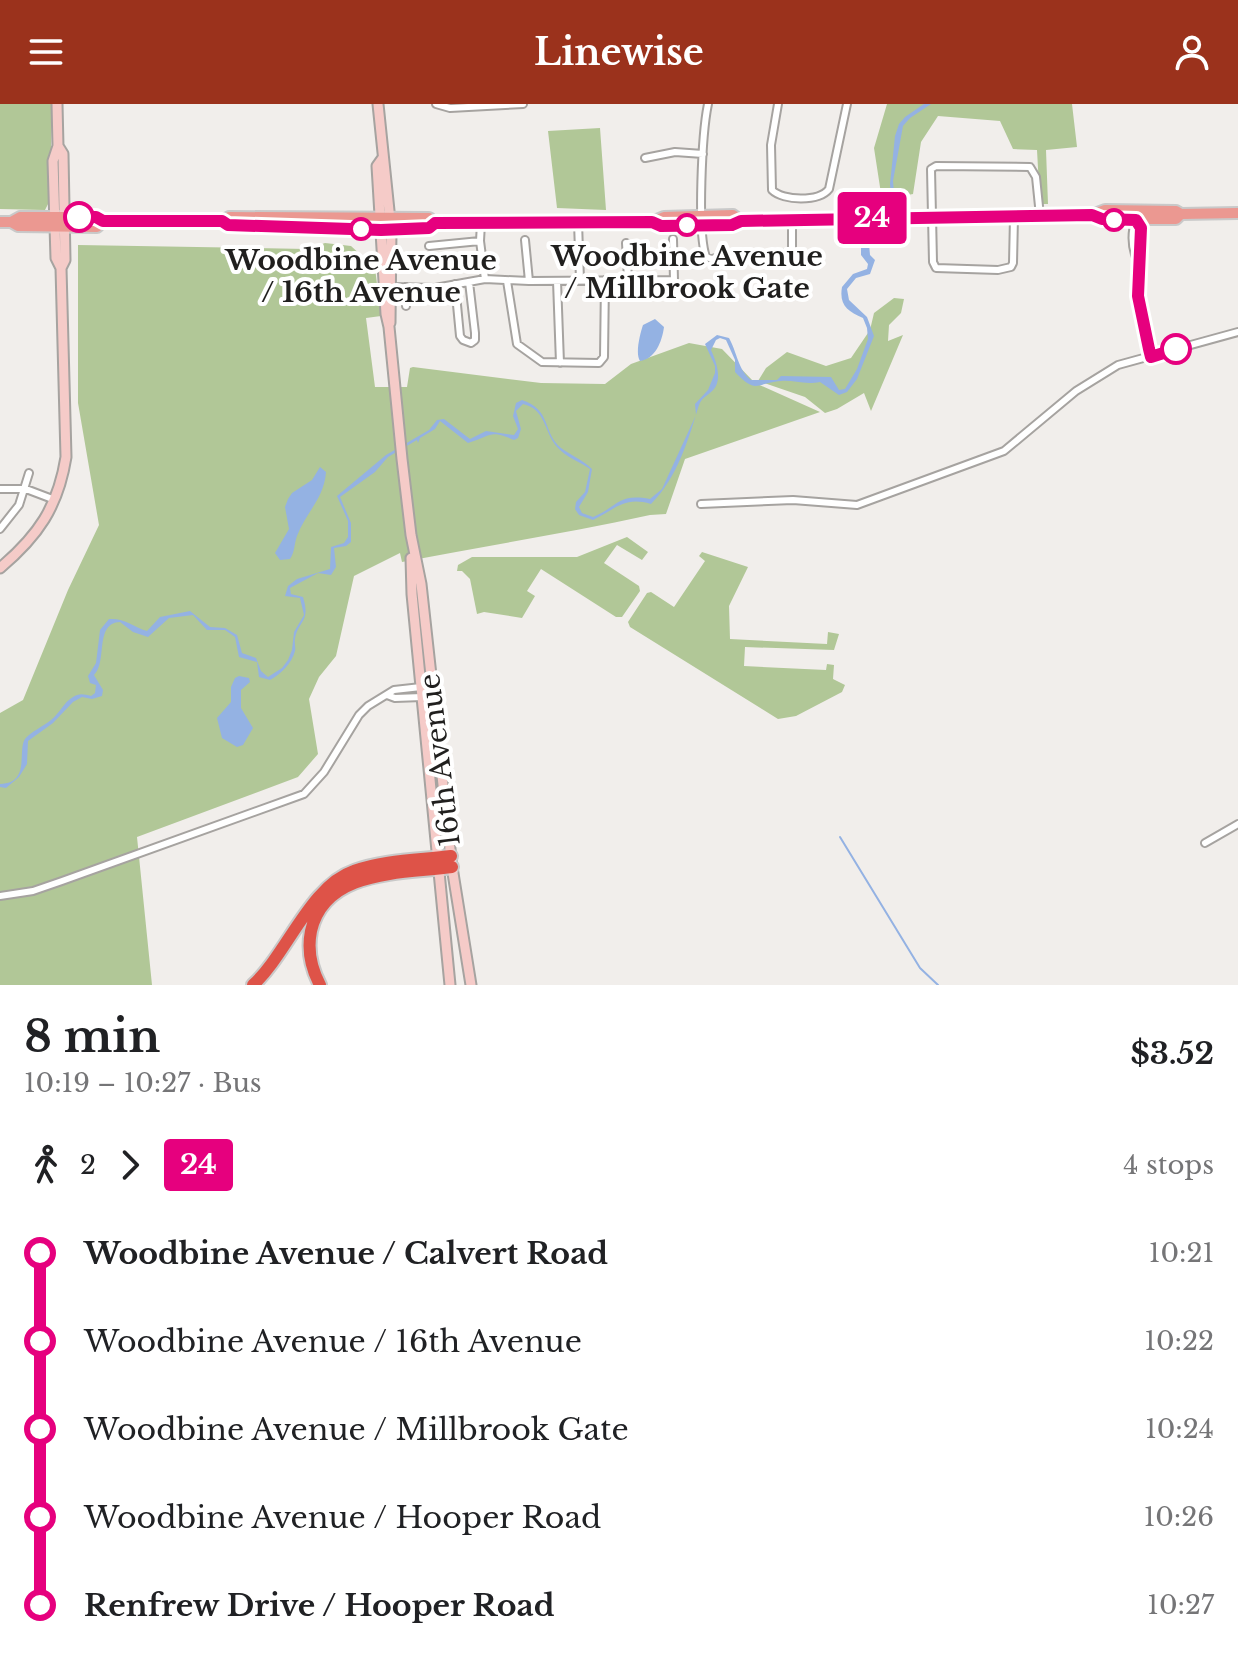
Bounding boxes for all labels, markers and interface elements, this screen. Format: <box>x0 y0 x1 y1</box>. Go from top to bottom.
icon: menu <box>24 30 68 74</box>
text: Linewise <box>534 30 704 75</box>
icon: person <box>1170 30 1214 74</box>
line badge: 24 <box>836 192 908 244</box>
text: 24 <box>854 200 890 235</box>
unlabelled marker <box>64 202 94 232</box>
unlabelled marker <box>1103 209 1125 231</box>
marker: Woodbine Avenue / Millbrook Gate <box>676 214 698 236</box>
marker: Woodbine Avenue / 16th Avenue <box>350 218 372 240</box>
place label: Woodbine Avenue / Millbrook Gate <box>550 239 823 306</box>
place label: Woodbine Avenue / 16th Avenue <box>224 243 497 310</box>
unlabelled marker <box>1161 334 1191 364</box>
street label: 16th Avenue <box>412 672 468 848</box>
text: 8 min <box>24 1009 160 1064</box>
text: $3.52 <box>1130 1035 1214 1072</box>
text: 10:19 – 10:27 · Bus <box>24 1067 262 1099</box>
icon: walk <box>24 1143 68 1187</box>
icon: forward <box>108 1143 152 1187</box>
text: 24 <box>180 1147 217 1182</box>
text: 2 <box>80 1149 96 1181</box>
text: 4 stops <box>1123 1149 1214 1181</box>
text: Woodbine Avenue / Calvert Road <box>84 1235 608 1272</box>
text: 10:21 <box>1149 1237 1214 1269</box>
text: Woodbine Avenue / 16th Avenue <box>84 1323 582 1360</box>
text: 10:22 <box>1144 1325 1214 1357</box>
text: Woodbine Avenue / Millbrook Gate <box>84 1411 629 1448</box>
text: 10:24 <box>1145 1413 1214 1445</box>
text: Woodbine Avenue / Hooper Road <box>84 1499 601 1536</box>
text: 10:26 <box>1144 1501 1214 1533</box>
text: Renfrew Drive / Hooper Road <box>84 1587 555 1624</box>
text: 10:27 <box>1147 1589 1214 1621</box>

